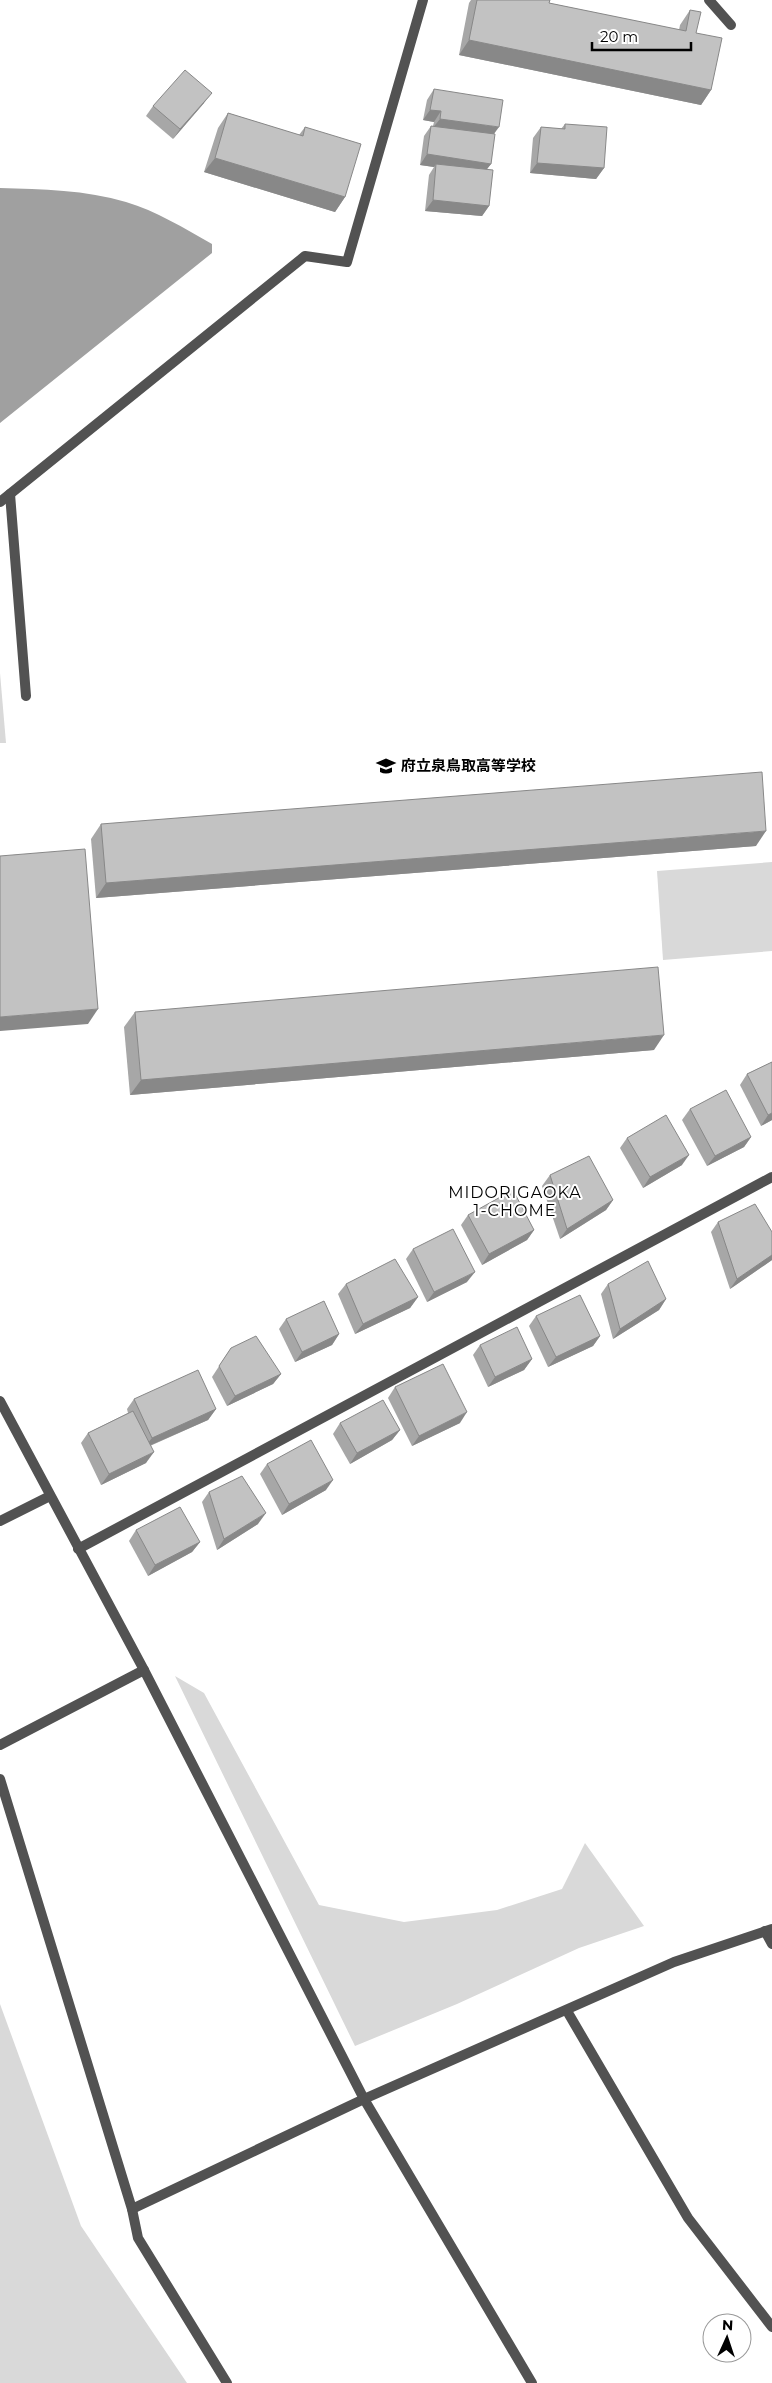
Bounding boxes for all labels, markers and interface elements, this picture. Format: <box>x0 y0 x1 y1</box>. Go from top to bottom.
scale bar <box>592 20 691 52</box>
text: 20 m <box>600 27 638 46</box>
school or university icon: 府立泉鳥取高等学校 <box>375 755 397 777</box>
place label: 府立泉鳥取高等学校 <box>401 756 536 775</box>
district label: MIDORIGAOKA 1-CHOME <box>448 1183 582 1220</box>
north arrow <box>702 2313 752 2363</box>
text: N <box>722 2316 734 2334</box>

